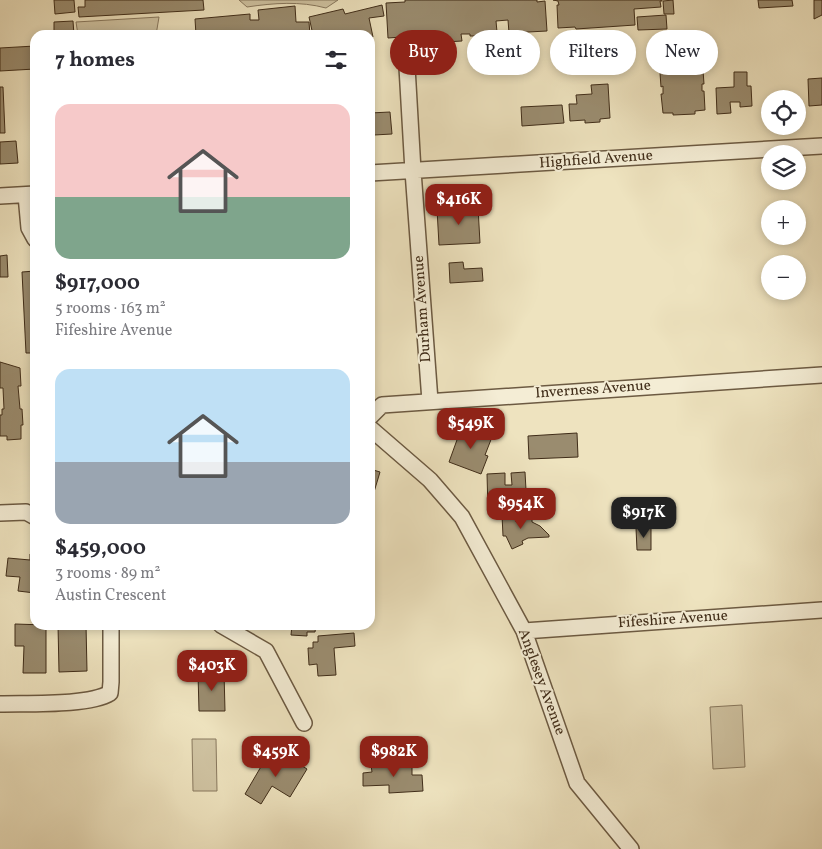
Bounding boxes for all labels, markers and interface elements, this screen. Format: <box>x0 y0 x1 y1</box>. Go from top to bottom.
chip: Buy <box>390 30 457 75</box>
chip: Rent <box>467 30 540 75</box>
chip: Filters <box>550 30 636 75</box>
chip: New <box>646 30 718 75</box>
text: 7 homes <box>55 46 135 75</box>
icon: filters <box>322 46 350 74</box>
map controls <box>761 90 806 300</box>
button: locate <box>761 90 806 135</box>
icon: home <box>158 136 248 226</box>
button: layers <box>761 145 806 190</box>
street label: Highfield Avenue <box>538 146 654 174</box>
pin: $416K <box>424 184 494 226</box>
text: $416K <box>436 189 482 211</box>
button: + <box>761 200 806 245</box>
street label: Durham Avenue <box>409 255 437 363</box>
button: − <box>761 255 806 300</box>
text: $917,000 <box>55 269 140 298</box>
text: 5 rooms · 163 m² <box>55 298 166 320</box>
text: Fifeshire Avenue <box>55 320 172 342</box>
street label: Inverness Avenue <box>535 375 651 405</box>
icon: home <box>158 401 248 491</box>
pin: $549K <box>436 408 506 450</box>
text: $549K <box>448 413 494 435</box>
pin: $954K <box>486 488 556 530</box>
text: $954K <box>498 493 544 515</box>
pin: $917K <box>609 496 679 539</box>
text: $917K <box>622 502 666 524</box>
text: $459,000 <box>55 534 146 563</box>
text: 3 rooms · 89 m² <box>55 563 160 585</box>
text: Austin Crescent <box>55 585 167 607</box>
street label: Fifeshire Avenue <box>617 606 729 634</box>
street label: Anglesey Avenue <box>512 626 570 738</box>
pin: $403K <box>177 650 247 692</box>
text: $403K <box>188 655 236 677</box>
pin: $459K <box>241 736 311 778</box>
pin: $982K <box>359 736 429 778</box>
text: $459K <box>253 741 299 763</box>
text: $982K <box>371 741 417 763</box>

